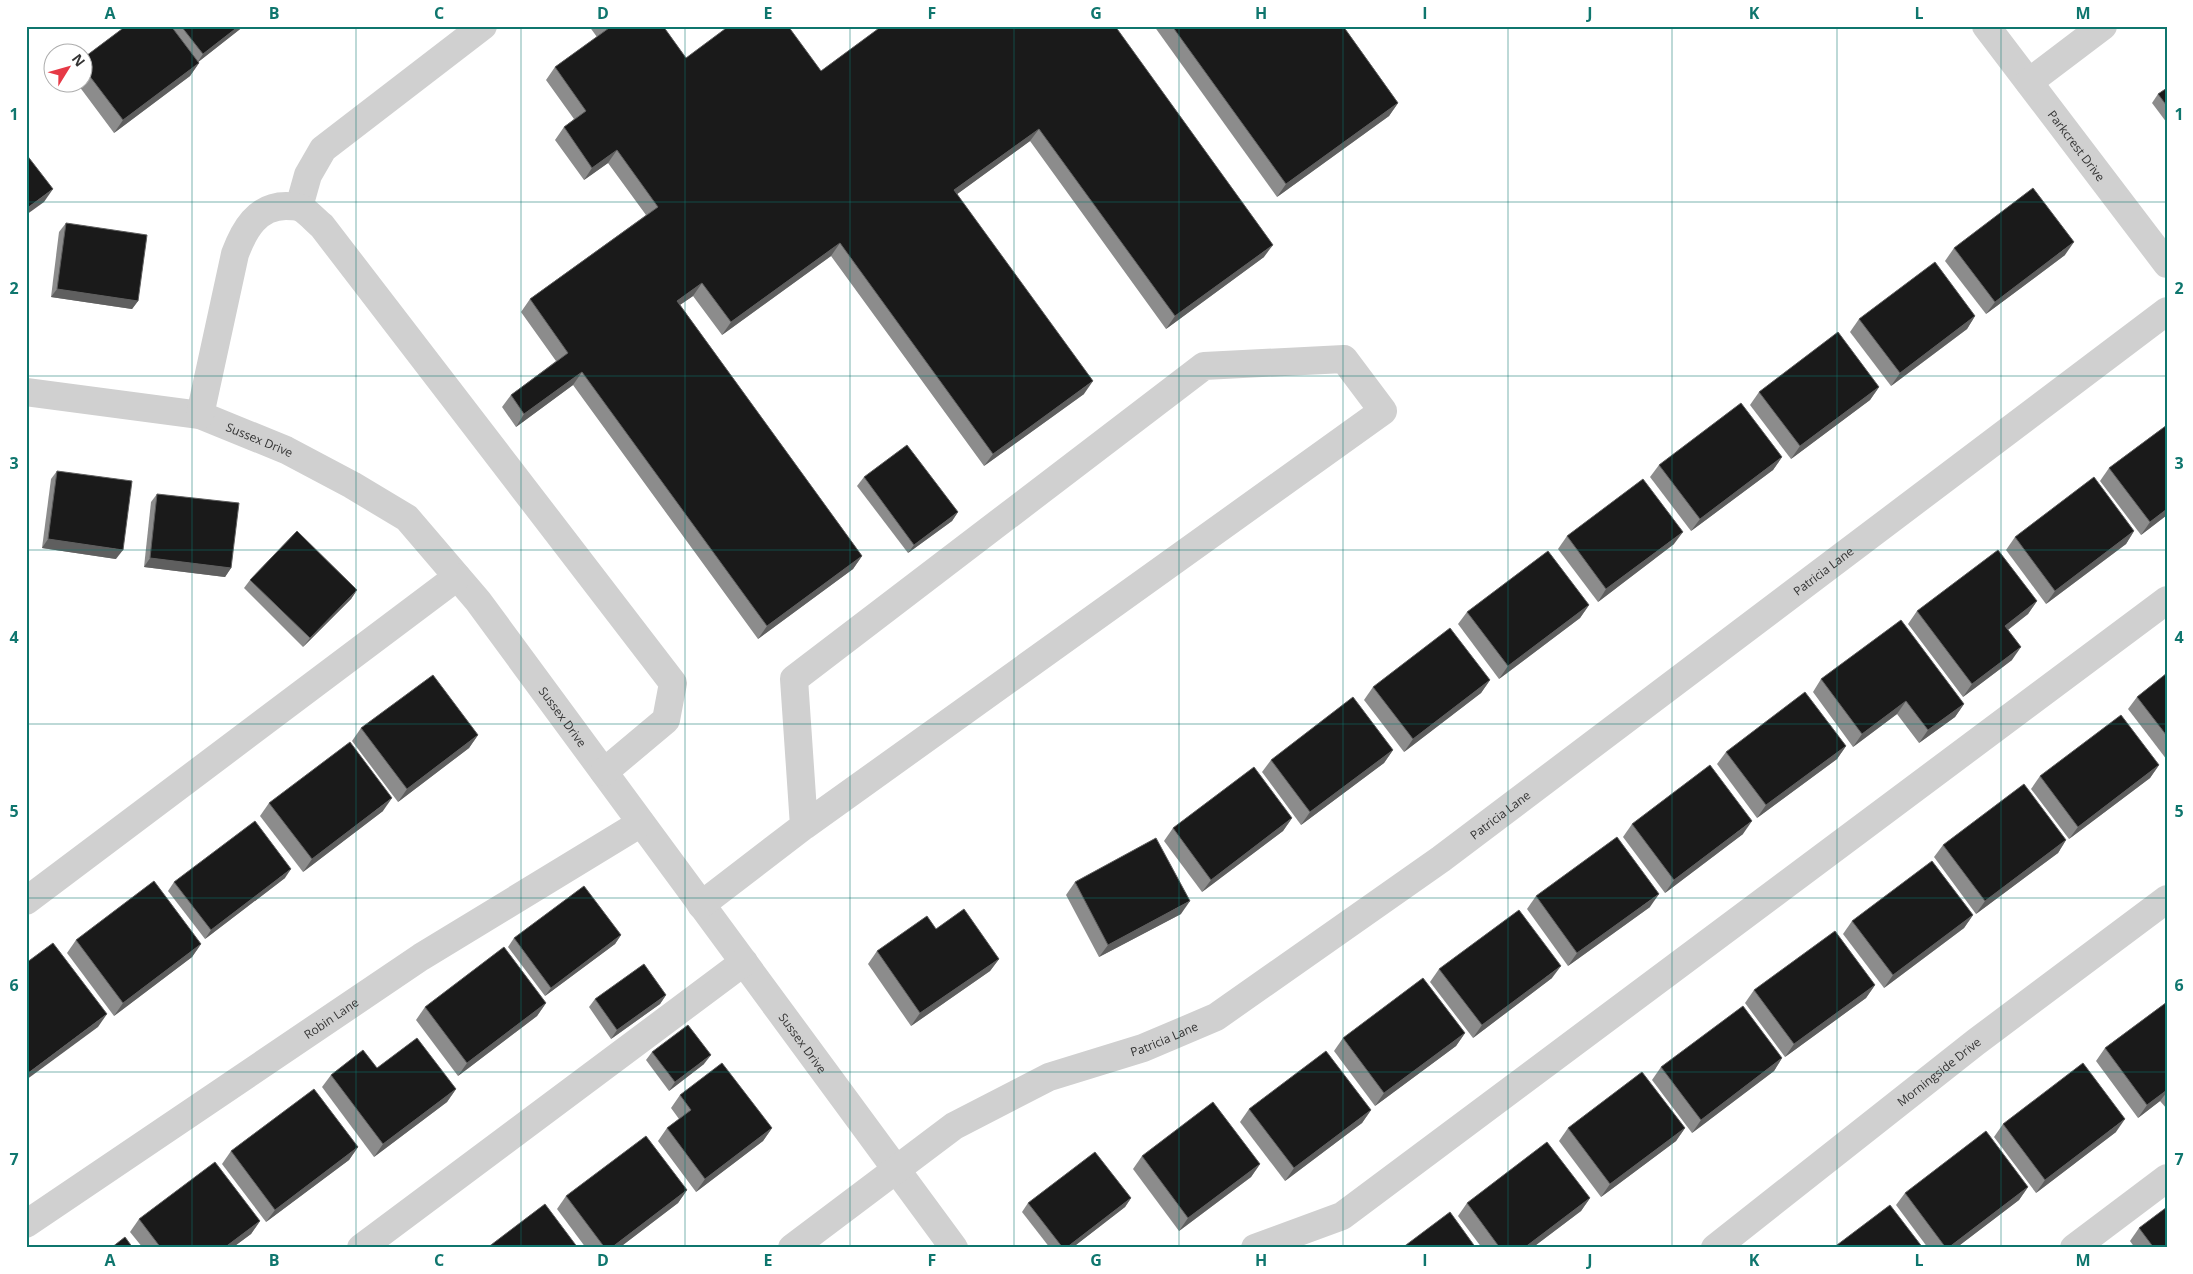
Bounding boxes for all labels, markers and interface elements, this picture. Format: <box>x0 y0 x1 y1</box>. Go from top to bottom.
text: A <box>104 2 116 24</box>
text: B <box>269 2 279 24</box>
text: C <box>434 2 444 24</box>
text: D <box>597 2 609 24</box>
text: E <box>764 2 773 24</box>
text: F <box>928 2 936 24</box>
text: G <box>1090 2 1102 24</box>
text: H <box>1255 2 1267 24</box>
text: I <box>1422 2 1428 24</box>
text: J <box>1585 2 1593 24</box>
text: K <box>1749 2 1760 24</box>
text: L <box>1914 2 1924 24</box>
text: M <box>2075 2 2091 24</box>
north arrow <box>42 42 92 92</box>
text: N <box>68 50 90 70</box>
text: 1 <box>9 103 19 125</box>
text: 1 <box>2174 103 2184 125</box>
street label: Parkcrest Drive <box>2044 106 2109 185</box>
text: 2 <box>9 277 19 299</box>
text: 2 <box>2174 277 2184 299</box>
street label: Sussex Drive <box>224 418 296 461</box>
text: 3 <box>9 452 19 474</box>
text: 3 <box>2174 452 2184 474</box>
street label: Patricia Lane <box>1789 542 1857 599</box>
text: 4 <box>9 626 19 648</box>
text: 4 <box>2174 626 2184 648</box>
street label: Sussex Drive <box>535 683 591 750</box>
street label: Patricia Lane <box>1466 786 1534 843</box>
text: 5 <box>9 800 19 822</box>
text: 5 <box>2174 800 2184 822</box>
text: 6 <box>9 974 19 996</box>
text: 6 <box>2174 974 2184 996</box>
street label: Robin Lane <box>300 993 362 1042</box>
street label: Sussex Drive <box>775 1009 831 1077</box>
street label: Patricia Lane <box>1128 1017 1201 1060</box>
street label: Morningside Drive <box>1893 1033 1984 1110</box>
text: 7 <box>9 1148 19 1170</box>
text: 7 <box>2174 1148 2184 1170</box>
text: A <box>104 1249 116 1271</box>
text: B <box>269 1249 279 1271</box>
text: C <box>434 1249 444 1271</box>
text: D <box>597 1249 609 1271</box>
text: E <box>764 1249 773 1271</box>
text: F <box>928 1249 936 1271</box>
text: G <box>1090 1249 1102 1271</box>
text: H <box>1255 1249 1267 1271</box>
text: I <box>1422 1249 1428 1271</box>
text: J <box>1585 1249 1593 1271</box>
text: K <box>1749 1249 1760 1271</box>
text: L <box>1914 1249 1924 1271</box>
text: M <box>2075 1249 2091 1271</box>

